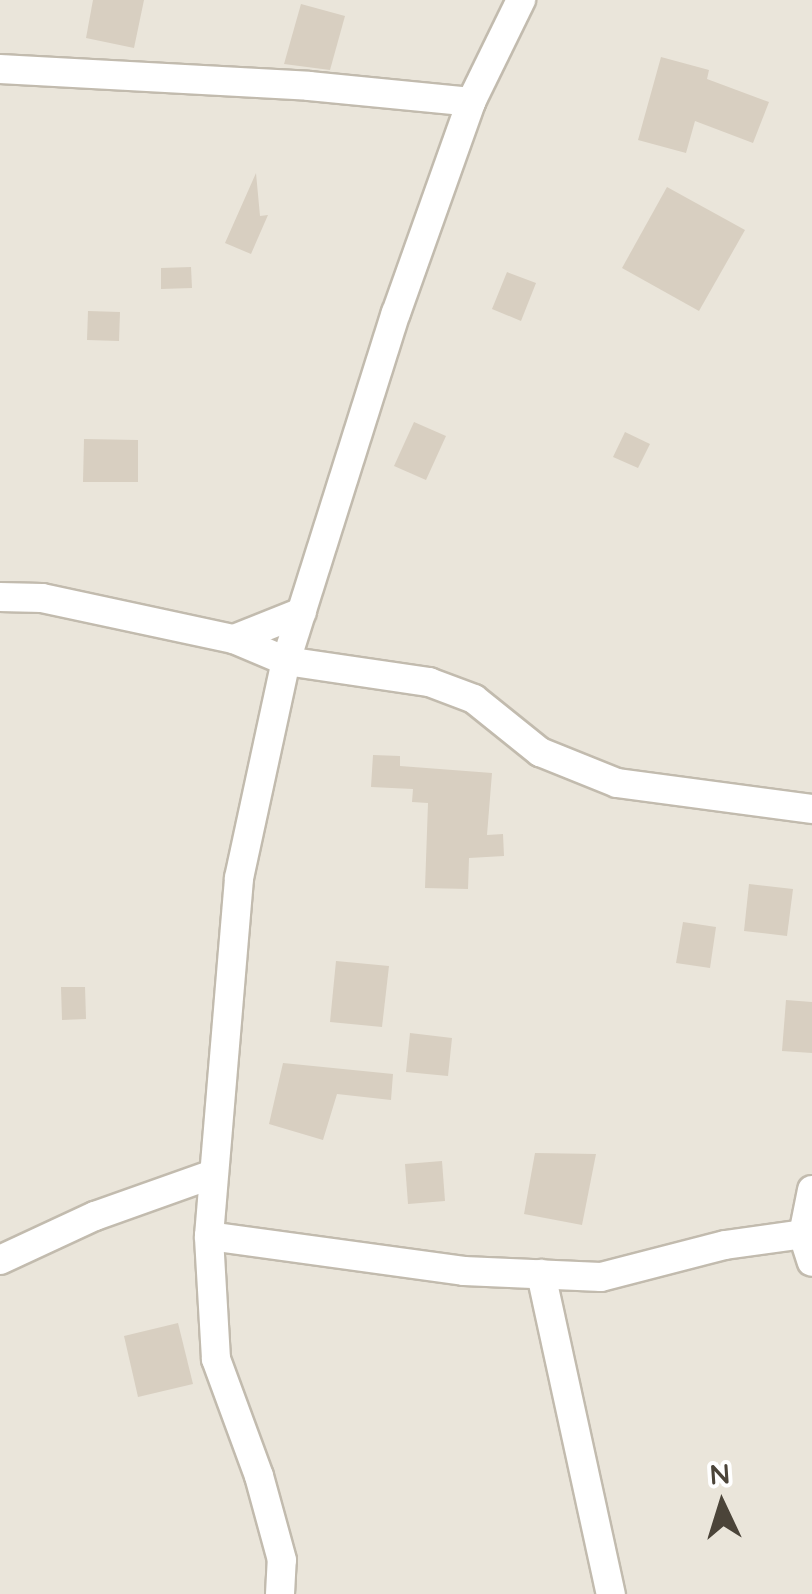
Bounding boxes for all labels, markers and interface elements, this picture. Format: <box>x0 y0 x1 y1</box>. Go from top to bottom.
north arrow <box>672 1454 772 1554</box>
text: N <box>708 1455 731 1492</box>

